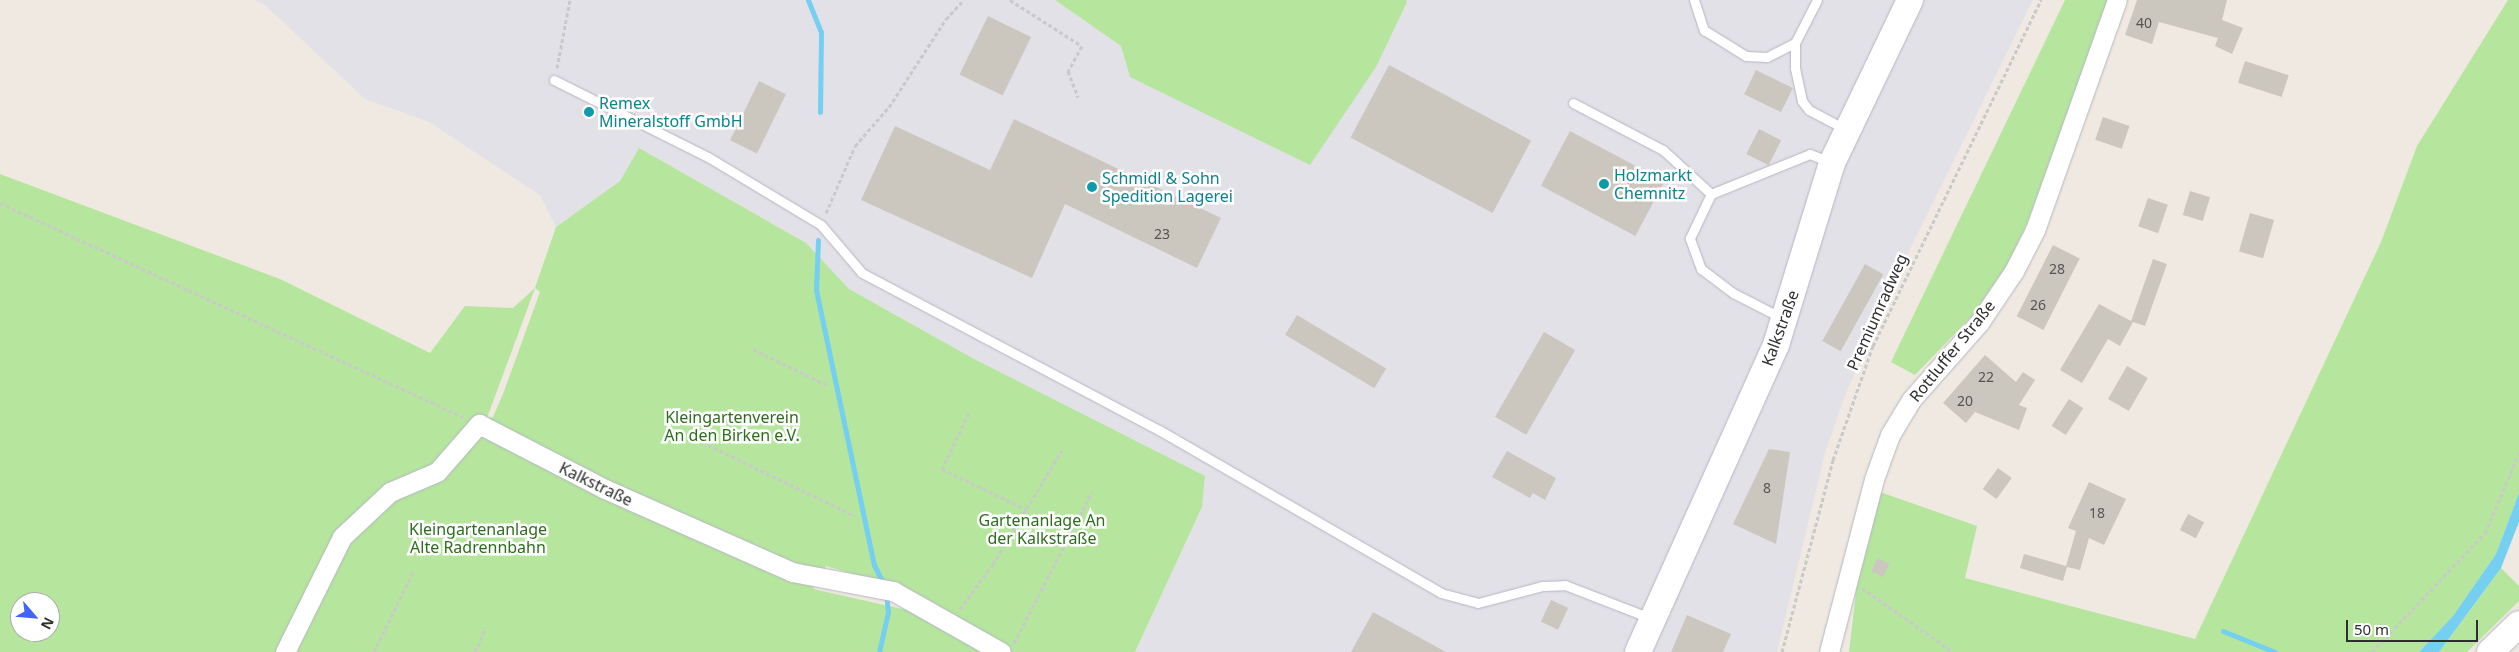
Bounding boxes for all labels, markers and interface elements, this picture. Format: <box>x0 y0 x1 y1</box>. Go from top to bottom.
house number: 40 <box>2136 15 2152 31</box>
place label: Remex Mineralstoff GmbH <box>599 93 743 131</box>
marker: Remex Mineralstoff GmbH <box>583 106 595 118</box>
place label: Holzmarkt Chemnitz <box>1614 165 1692 203</box>
place label: Schmidl & Sohn Spedition Lagerei <box>1102 168 1233 206</box>
marker: Holzmarkt Chemnitz <box>1598 178 1610 190</box>
marker: Schmidl & Sohn Spedition Lagerei <box>1086 181 1098 193</box>
house number: 23 <box>1154 226 1170 242</box>
street label: Premiumradweg <box>1843 251 1911 373</box>
house number: 28 <box>2049 261 2065 277</box>
street label: Kalkstraße <box>1757 287 1803 369</box>
street label: Rottluffer Straße <box>1905 296 1999 406</box>
house number: 26 <box>2030 297 2046 313</box>
house number: 22 <box>1978 369 1994 385</box>
house number: 20 <box>1957 393 1973 409</box>
park label: Kleingartenverein An den Birken e.V. <box>664 407 800 445</box>
street label: Kalkstraße <box>556 458 636 510</box>
house number: 8 <box>1763 480 1771 496</box>
house number: 18 <box>2089 505 2105 521</box>
park label: Gartenanlage An der Kalkstraße <box>978 510 1106 548</box>
park label: Kleingartenanlage Alte Radrennbahn <box>409 519 547 557</box>
north arrow <box>10 592 60 642</box>
scale bar <box>2349 610 2482 642</box>
text: N <box>37 614 59 633</box>
text: 50 m <box>2354 619 2389 639</box>

